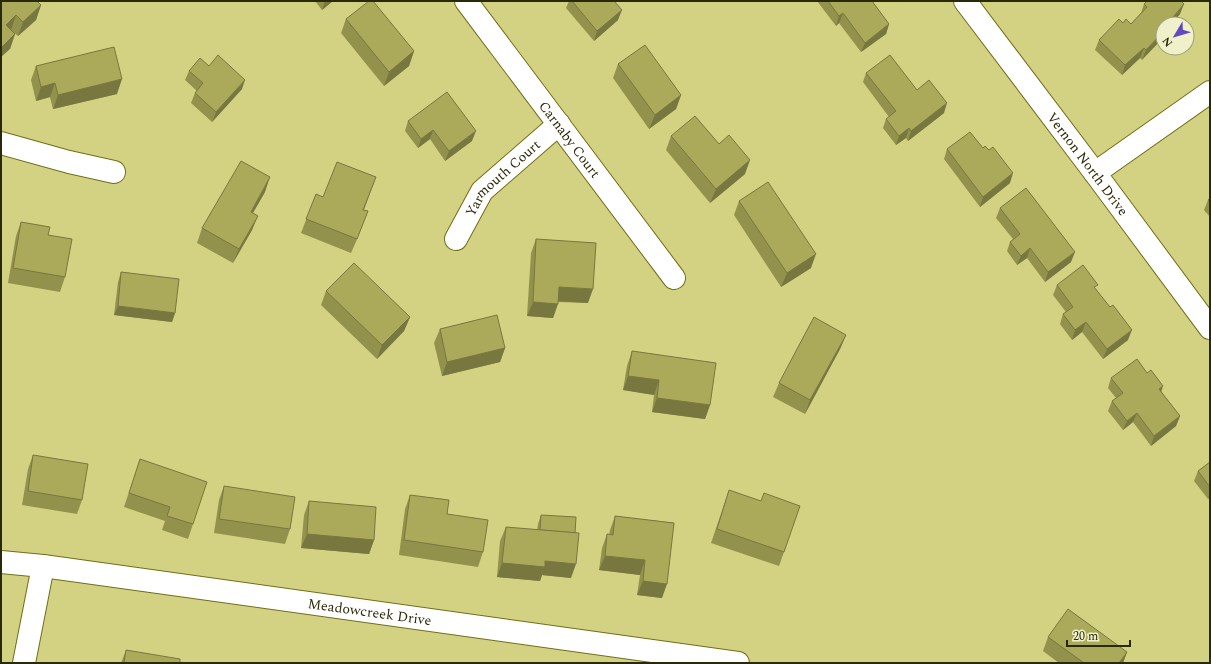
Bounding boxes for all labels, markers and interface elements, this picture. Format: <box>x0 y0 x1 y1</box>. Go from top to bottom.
north arrow <box>1155 16 1195 56</box>
text: N <box>1158 33 1177 51</box>
street label: Carnaby Court <box>534 96 606 182</box>
street label: Vernon North Drive <box>1042 108 1134 220</box>
street label: Yarmouth Court <box>460 134 545 220</box>
street label: Meadowcreek Drive <box>307 593 433 631</box>
scale bar <box>1067 622 1130 648</box>
text: 20 m <box>1073 627 1098 646</box>

